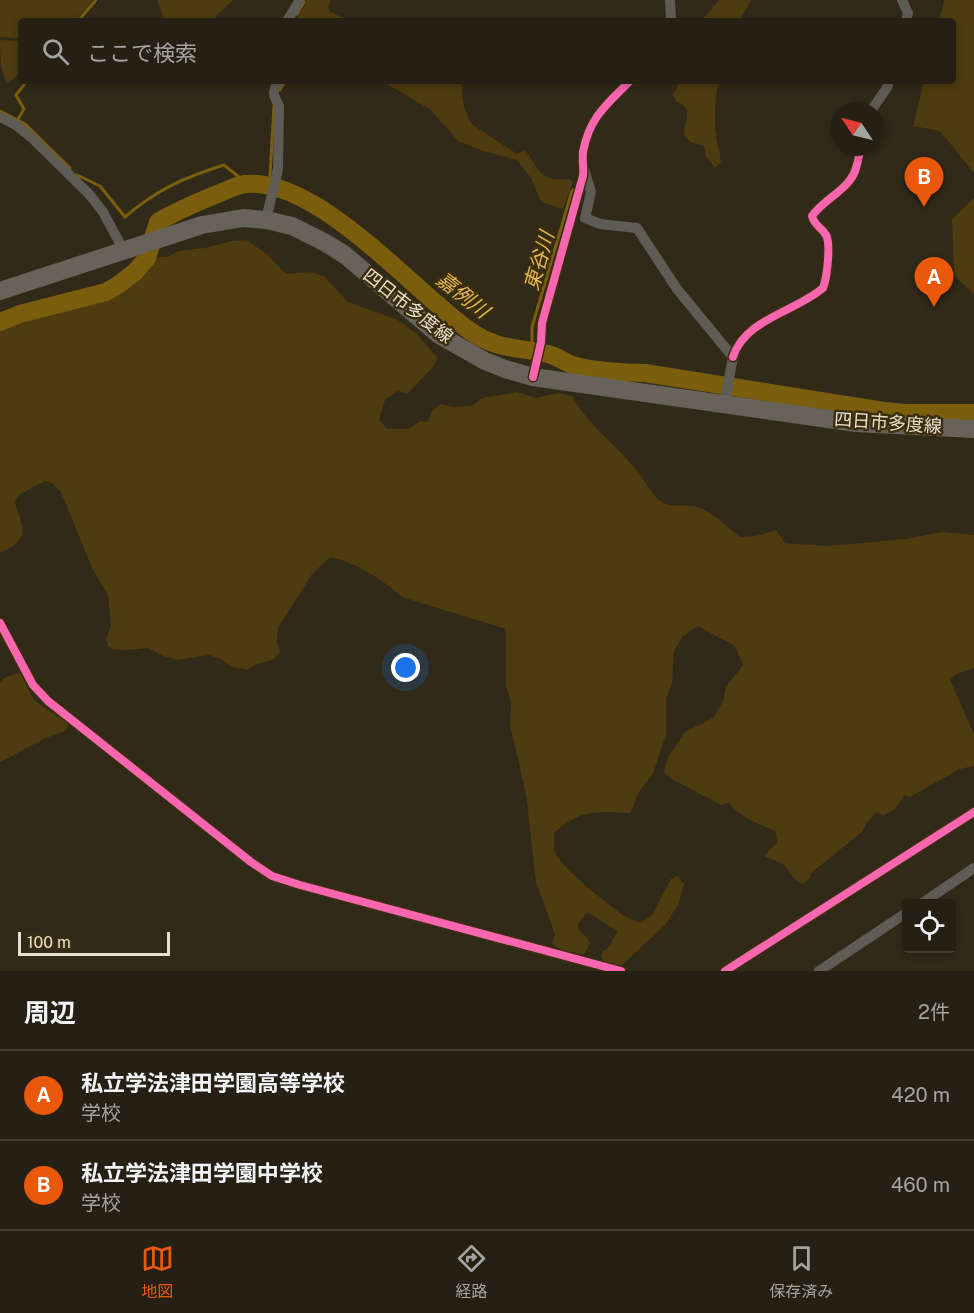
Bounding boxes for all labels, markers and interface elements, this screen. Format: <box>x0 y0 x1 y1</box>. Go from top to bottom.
search box <box>18 18 956 84</box>
icon: search <box>39 35 72 68</box>
text: ここで検索 <box>87 40 197 66</box>
north arrow <box>830 102 884 156</box>
pin: B <box>904 158 944 207</box>
water label: 東谷川 <box>519 227 559 293</box>
pin: A <box>914 258 954 307</box>
street label: 四日市多度線 <box>359 264 457 347</box>
water label: 嘉例川 <box>432 267 496 324</box>
street label: 四日市多度線 <box>833 408 943 437</box>
your location <box>391 653 420 682</box>
map controls <box>902 899 956 953</box>
button: locate <box>902 899 956 953</box>
scale bar <box>18 929 170 956</box>
text: 100 m <box>27 933 71 952</box>
text: 周辺 <box>24 997 76 1028</box>
text: 2件 <box>918 1000 950 1024</box>
text: 私立学法津田学園高等学校 <box>81 1070 345 1096</box>
text: A <box>36 1083 51 1107</box>
text: 420 m <box>891 1083 950 1107</box>
text: 学校 <box>81 1101 121 1125</box>
text: 私立学法津田学園中学校 <box>81 1160 323 1186</box>
text: B <box>37 1173 50 1197</box>
text: 460 m <box>891 1173 950 1197</box>
text: 学校 <box>81 1191 121 1215</box>
tab: 地図 <box>141 1242 174 1302</box>
tab: 経路 <box>455 1242 488 1302</box>
tab: 保存済み <box>769 1242 833 1302</box>

